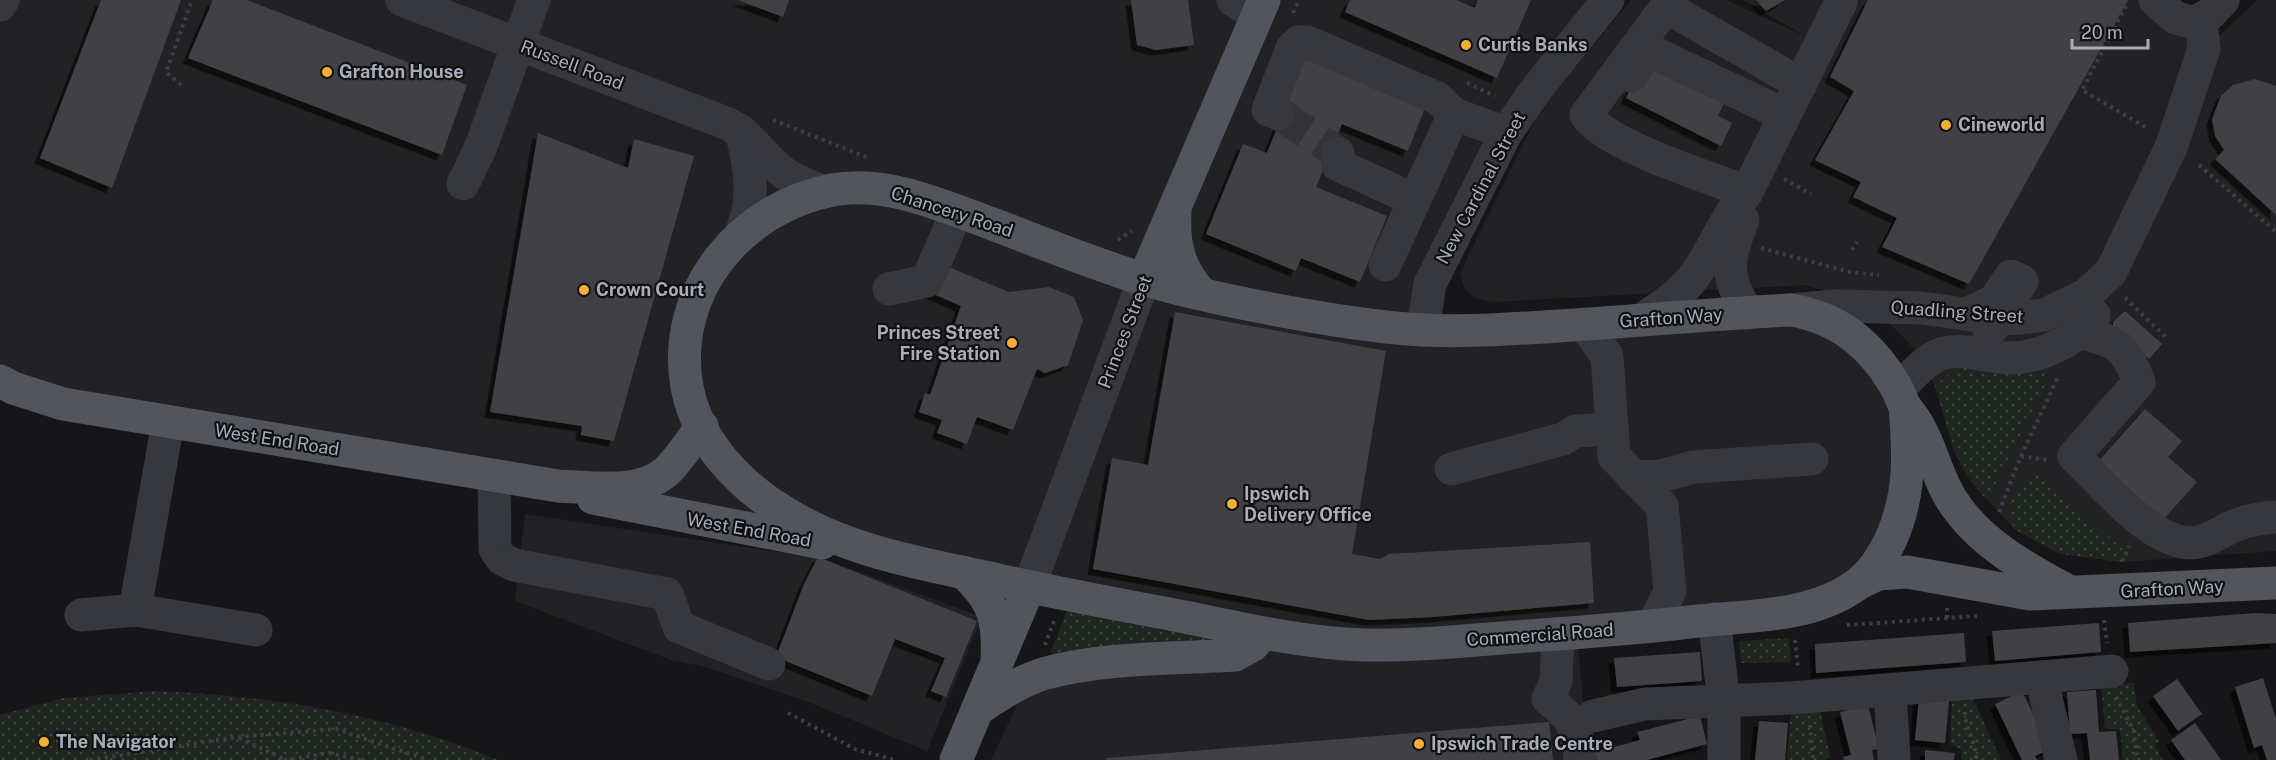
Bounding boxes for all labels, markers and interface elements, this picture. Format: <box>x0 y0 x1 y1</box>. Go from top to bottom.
scale bar <box>2072 12 2148 50</box>
text: 20 m <box>2081 22 2123 43</box>
place label: Curtis Banks <box>1478 34 1588 55</box>
street label: Russell Road <box>518 35 627 94</box>
marker: Curtis Banks <box>1459 38 1473 52</box>
place label: Grafton House <box>339 61 464 82</box>
marker: Grafton House <box>320 65 334 79</box>
street label: New Cardinal Street <box>1432 108 1530 267</box>
place label: Cineworld <box>1958 114 2045 135</box>
marker: Cineworld <box>1939 118 1953 132</box>
street label: Chancery Road <box>889 182 1016 241</box>
street label: Princes Street <box>1093 272 1156 391</box>
place label: Crown Court <box>596 279 704 300</box>
marker: Crown Court <box>577 283 591 297</box>
street label: Quadling Street <box>1890 296 2024 327</box>
street label: Grafton Way <box>1619 303 1723 332</box>
place label: Princes Street Fire Station <box>877 322 1000 364</box>
marker: Princes Street Fire Station <box>1005 336 1019 350</box>
street label: West End Road <box>213 419 341 460</box>
place label: Ipswich Delivery Office <box>1244 483 1372 525</box>
marker: Ipswich Delivery Office <box>1225 497 1239 511</box>
street label: West End Road <box>685 508 813 551</box>
street label: Grafton Way <box>2120 575 2224 602</box>
street label: Commercial Road <box>1466 619 1614 650</box>
place label: The Navigator <box>56 731 177 752</box>
place label: Ipswich Trade Centre <box>1431 733 1613 754</box>
marker: The Navigator <box>37 735 51 749</box>
marker: Ipswich Trade Centre <box>1412 737 1426 751</box>

